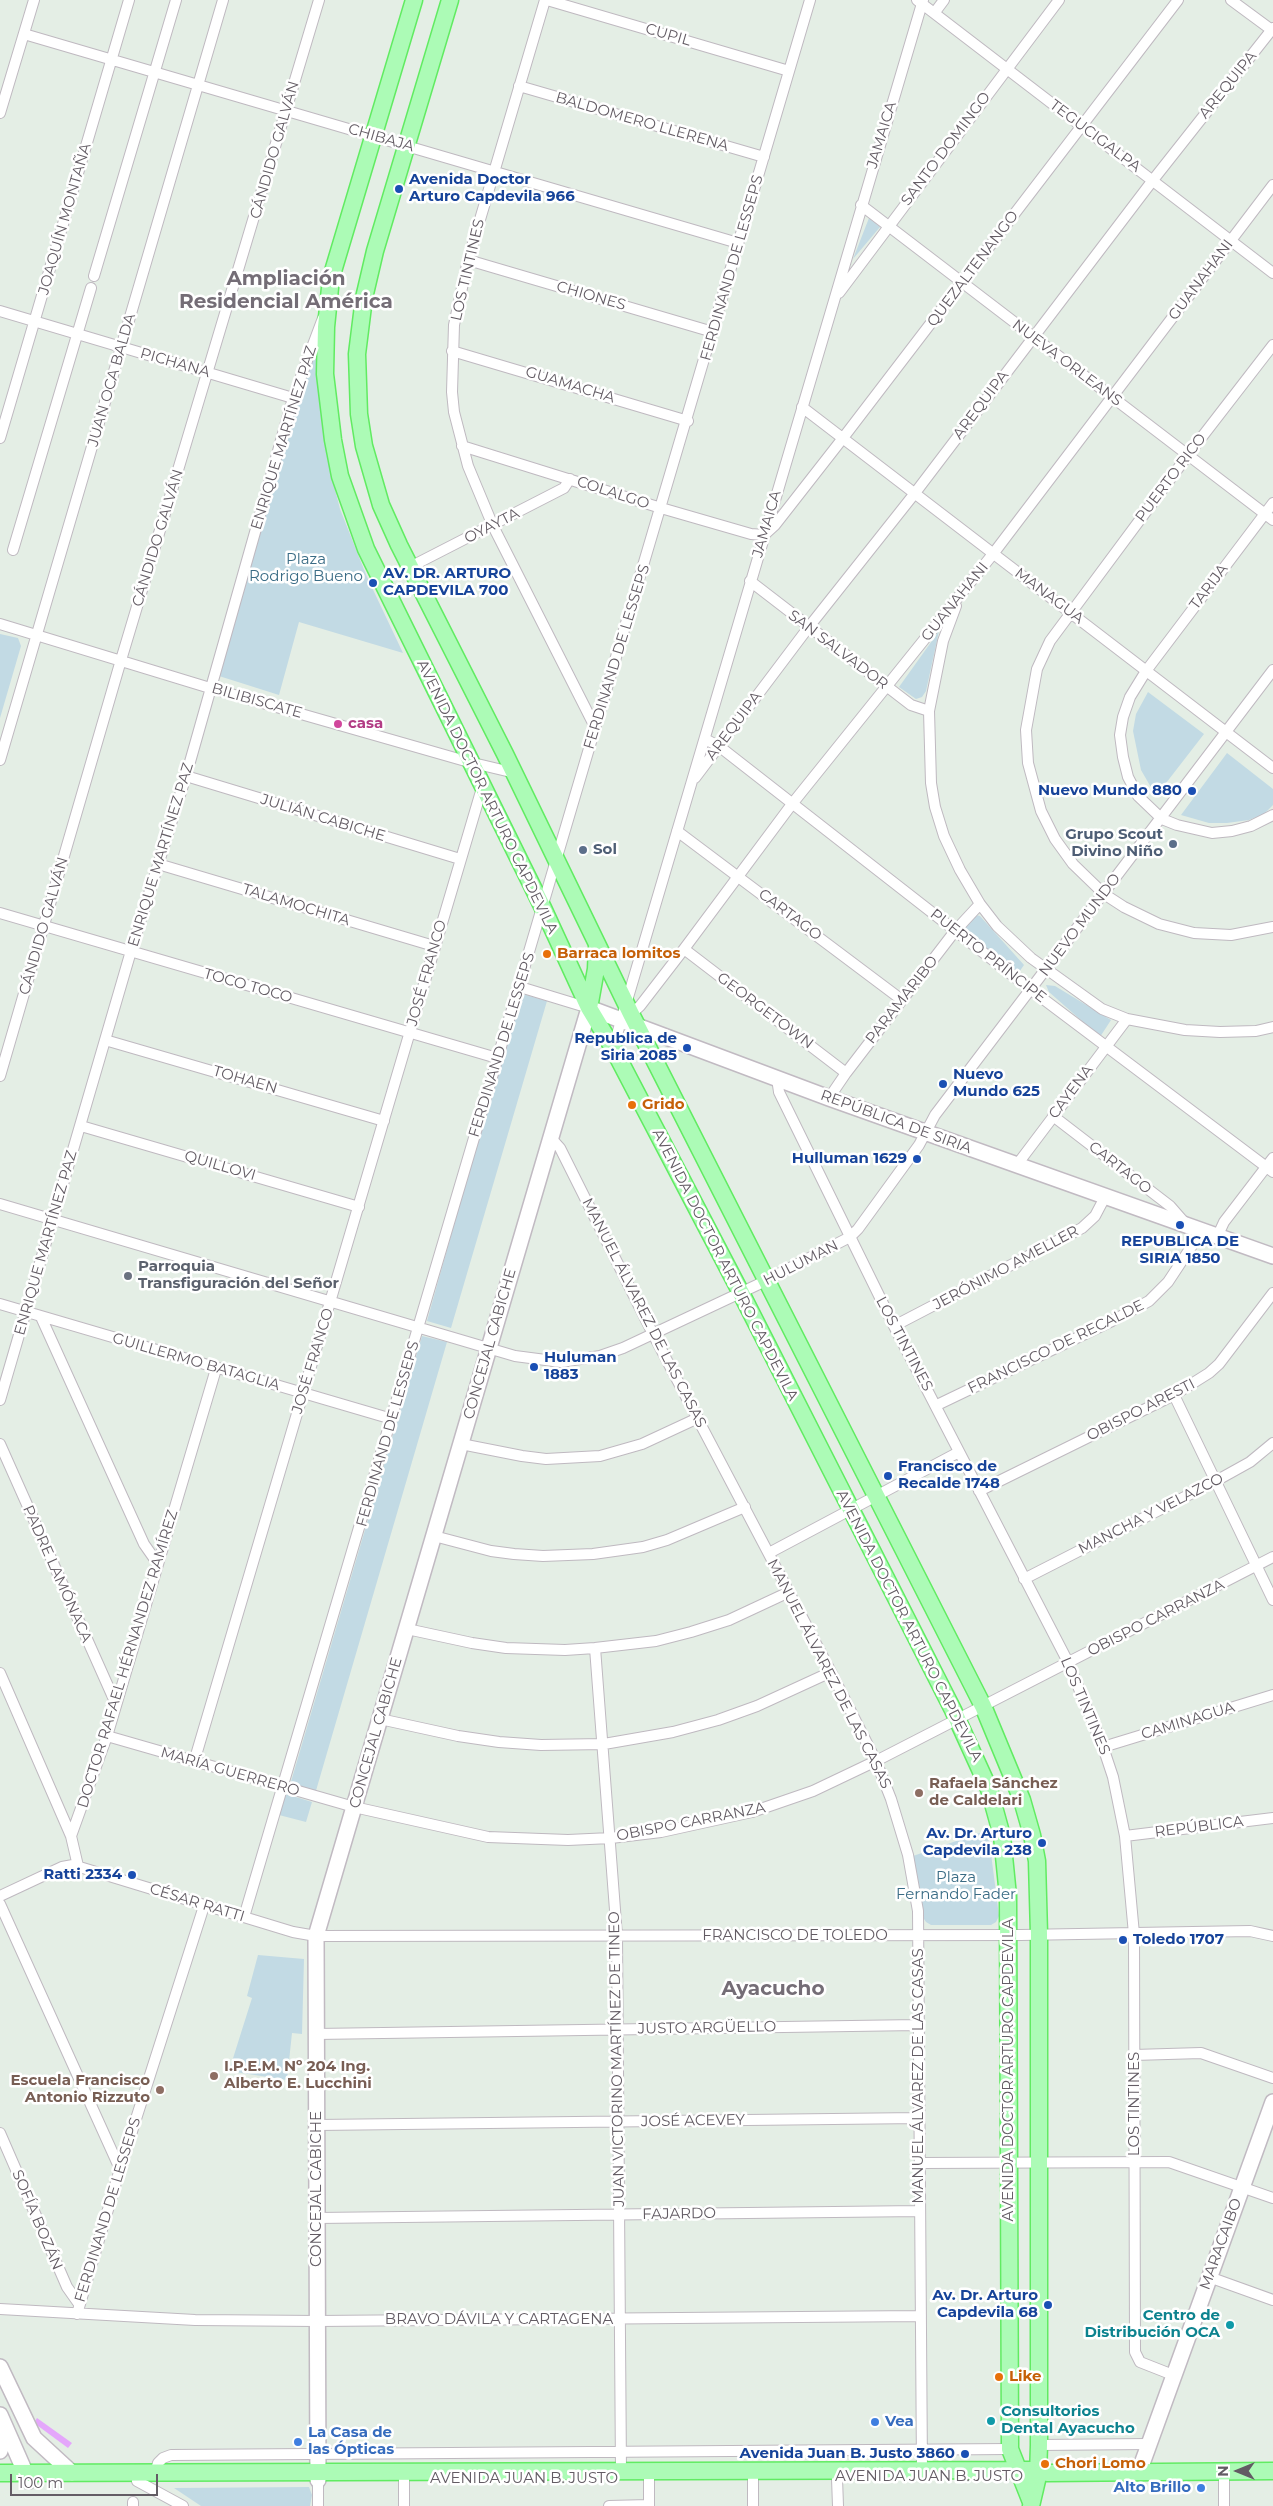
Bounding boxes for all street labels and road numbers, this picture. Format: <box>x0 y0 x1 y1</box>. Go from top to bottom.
street label: CUPIL <box>643 20 693 50</box>
street label: AREQUIPA <box>1195 48 1261 122</box>
street label: CÁNDIDO GALVÁN <box>247 79 303 221</box>
street label: BALDOMERO LLERENA <box>553 89 731 155</box>
street label: SANTO DOMINGO <box>897 89 995 209</box>
street label: TEGUCIGALPA <box>1046 96 1144 176</box>
street label: JAMAICA <box>863 99 901 171</box>
street label: CHIBAJA <box>346 120 416 156</box>
street label: JOAQUÍN MONTAÑA <box>35 141 95 297</box>
street label: FERDINAND DE LESSEPS <box>697 173 767 363</box>
street label: QUEZALTENANGO <box>923 207 1023 331</box>
street label: LOS TINTINES <box>447 217 489 323</box>
street label: GUANAHANI <box>1165 236 1237 324</box>
street label: CHIONES <box>554 278 628 314</box>
street label: JUAN OCA BALDA <box>84 311 140 449</box>
street label: NUEVA ORLEANS <box>1008 316 1126 410</box>
street label: PICHANA <box>138 344 212 382</box>
street label: ENRIQUE MARTÍNEZ PAZ <box>247 344 321 532</box>
street label: GUAMACHA <box>523 363 617 407</box>
street label: AREQUIPA <box>949 367 1013 443</box>
street label: PUERTO RICO <box>1132 430 1210 526</box>
street label: CÁNDIDO GALVÁN <box>129 467 187 609</box>
street label: COLALGO <box>575 473 651 513</box>
street label: JAMAICA <box>749 488 785 560</box>
street label: OYAYTA <box>461 505 523 547</box>
street label: GUANAHANI <box>918 559 992 645</box>
street label: TARIJA <box>1186 561 1232 613</box>
street label: FERDINAND DE LESSEPS <box>580 562 654 752</box>
street label: MANAGUA <box>1011 564 1087 628</box>
street label: SAN SALVADOR <box>784 607 892 693</box>
street label: AVENIDA DOCTOR ARTURO CAPDEVILA <box>413 657 561 937</box>
street label: BILIBISCATE <box>210 679 304 723</box>
street label: AREQUIPA <box>702 688 766 764</box>
street label: ENRIQUE MARTÍNEZ PAZ <box>124 761 198 949</box>
street label: JULIÁN CABICHE <box>258 790 388 846</box>
street label: CÁNDIDO GALVÁN <box>16 855 72 997</box>
street label: NUEVO MUNDO <box>1035 870 1125 980</box>
street label: TALAMOCHITA <box>240 880 352 930</box>
street label: CARTAGO <box>755 885 825 945</box>
street label: PUERTO PRÍNCIPE <box>926 905 1050 1007</box>
street label: JOSÉ FRANCO <box>403 918 451 1028</box>
street label: FERDINAND DE LESSEPS <box>465 950 539 1140</box>
street label: PARAMARIBO <box>862 952 942 1048</box>
street label: TOCO TOCO <box>202 965 294 1007</box>
street label: GEORGETOWN <box>713 969 817 1053</box>
street label: TOHAEN <box>211 1062 279 1098</box>
street label: CAYENA <box>1045 1062 1097 1122</box>
street label: REPÚBLICA DE SIRIA <box>818 1086 974 1158</box>
street label: AVENIDA DOCTOR ARTURO CAPDEVILA <box>648 1126 802 1404</box>
street label: CARTAGO <box>1085 1138 1155 1198</box>
street label: QUILLOVI <box>182 1147 258 1185</box>
street label: ENRIQUE MARTÍNEZ PAZ <box>11 1148 81 1338</box>
street label: MANUEL ÁLVAREZ DE LAS CASAS <box>578 1195 710 1431</box>
street label: JERÓNIMO AMELLER <box>930 1222 1082 1314</box>
street label: HULUMAN <box>760 1236 842 1290</box>
street label: CONCEJAL CABICHE <box>460 1266 520 1422</box>
street label: LOS TINTINES <box>872 1294 936 1394</box>
street label: FRANCISCO DE RECALDE <box>965 1296 1147 1398</box>
street label: JOSÉ FRANCO <box>288 1306 338 1416</box>
street label: GUILLERMO BATAGLIA <box>110 1329 282 1395</box>
street label: FERDINAND DE LESSEPS <box>353 1339 423 1529</box>
street label: OBISPO ARESTI <box>1084 1375 1198 1445</box>
street label: MANCHA Y VELAZCO <box>1075 1470 1227 1558</box>
street label: AVENIDA DOCTOR ARTURO CAPDEVILA <box>832 1487 986 1765</box>
street label: PADRE LAMÓNACA <box>19 1503 95 1645</box>
street label: DOCTOR RAFAEL HÉRNANDEZ RAMÍREZ <box>74 1508 182 1810</box>
street label: MANUEL ÁLVAREZ DE LAS CASAS <box>763 1556 895 1792</box>
street label: OBISPO CARRANZA <box>1085 1576 1227 1660</box>
street label: LOS TINTINES <box>1056 1654 1114 1758</box>
street label: CONCEJAL CABICHE <box>346 1655 406 1811</box>
street label: CAMINAGUA <box>1139 1698 1237 1744</box>
street label: MARÍA GUERRERO <box>158 1744 302 1800</box>
street label: OBISPO CARRANZA <box>615 1799 767 1845</box>
street label: REPÚBLICA <box>1154 1813 1244 1841</box>
street label: CÉSAR RATTI <box>147 1880 247 1926</box>
street label: JUAN VICTORINO MARTÍNEZ DE TINEO <box>605 1911 629 2207</box>
street label: AVENIDA DOCTOR ARTURO CAPDEVILA <box>1000 1919 1018 2221</box>
street label: FRANCISCO DE TOLEDO <box>702 1927 888 1945</box>
street label: MANUEL ÁLVAREZ DE LAS CASAS <box>910 1948 928 2204</box>
street label: JUSTO ARGÜELLO <box>638 2018 776 2038</box>
street label: LOS TINTINES <box>1126 2052 1144 2156</box>
street label: CONCEJAL CABICHE <box>308 2111 326 2267</box>
street label: JOSÉ ACEVEY <box>641 2111 745 2131</box>
street label: FERDINAND DE LESSEPS <box>71 2115 145 2305</box>
street label: SOFÍA BOZÁN <box>8 2167 66 2273</box>
street label: MARACAIBO <box>1196 2196 1246 2292</box>
street label: FAJARDO <box>642 2204 716 2224</box>
street label: BRAVO DÁVILA Y CARTAGENA <box>385 2311 613 2329</box>
street label: AVENIDA JUAN B. JUSTO <box>835 2468 1023 2486</box>
street label: AVENIDA JUAN B. JUSTO <box>430 2470 618 2488</box>

